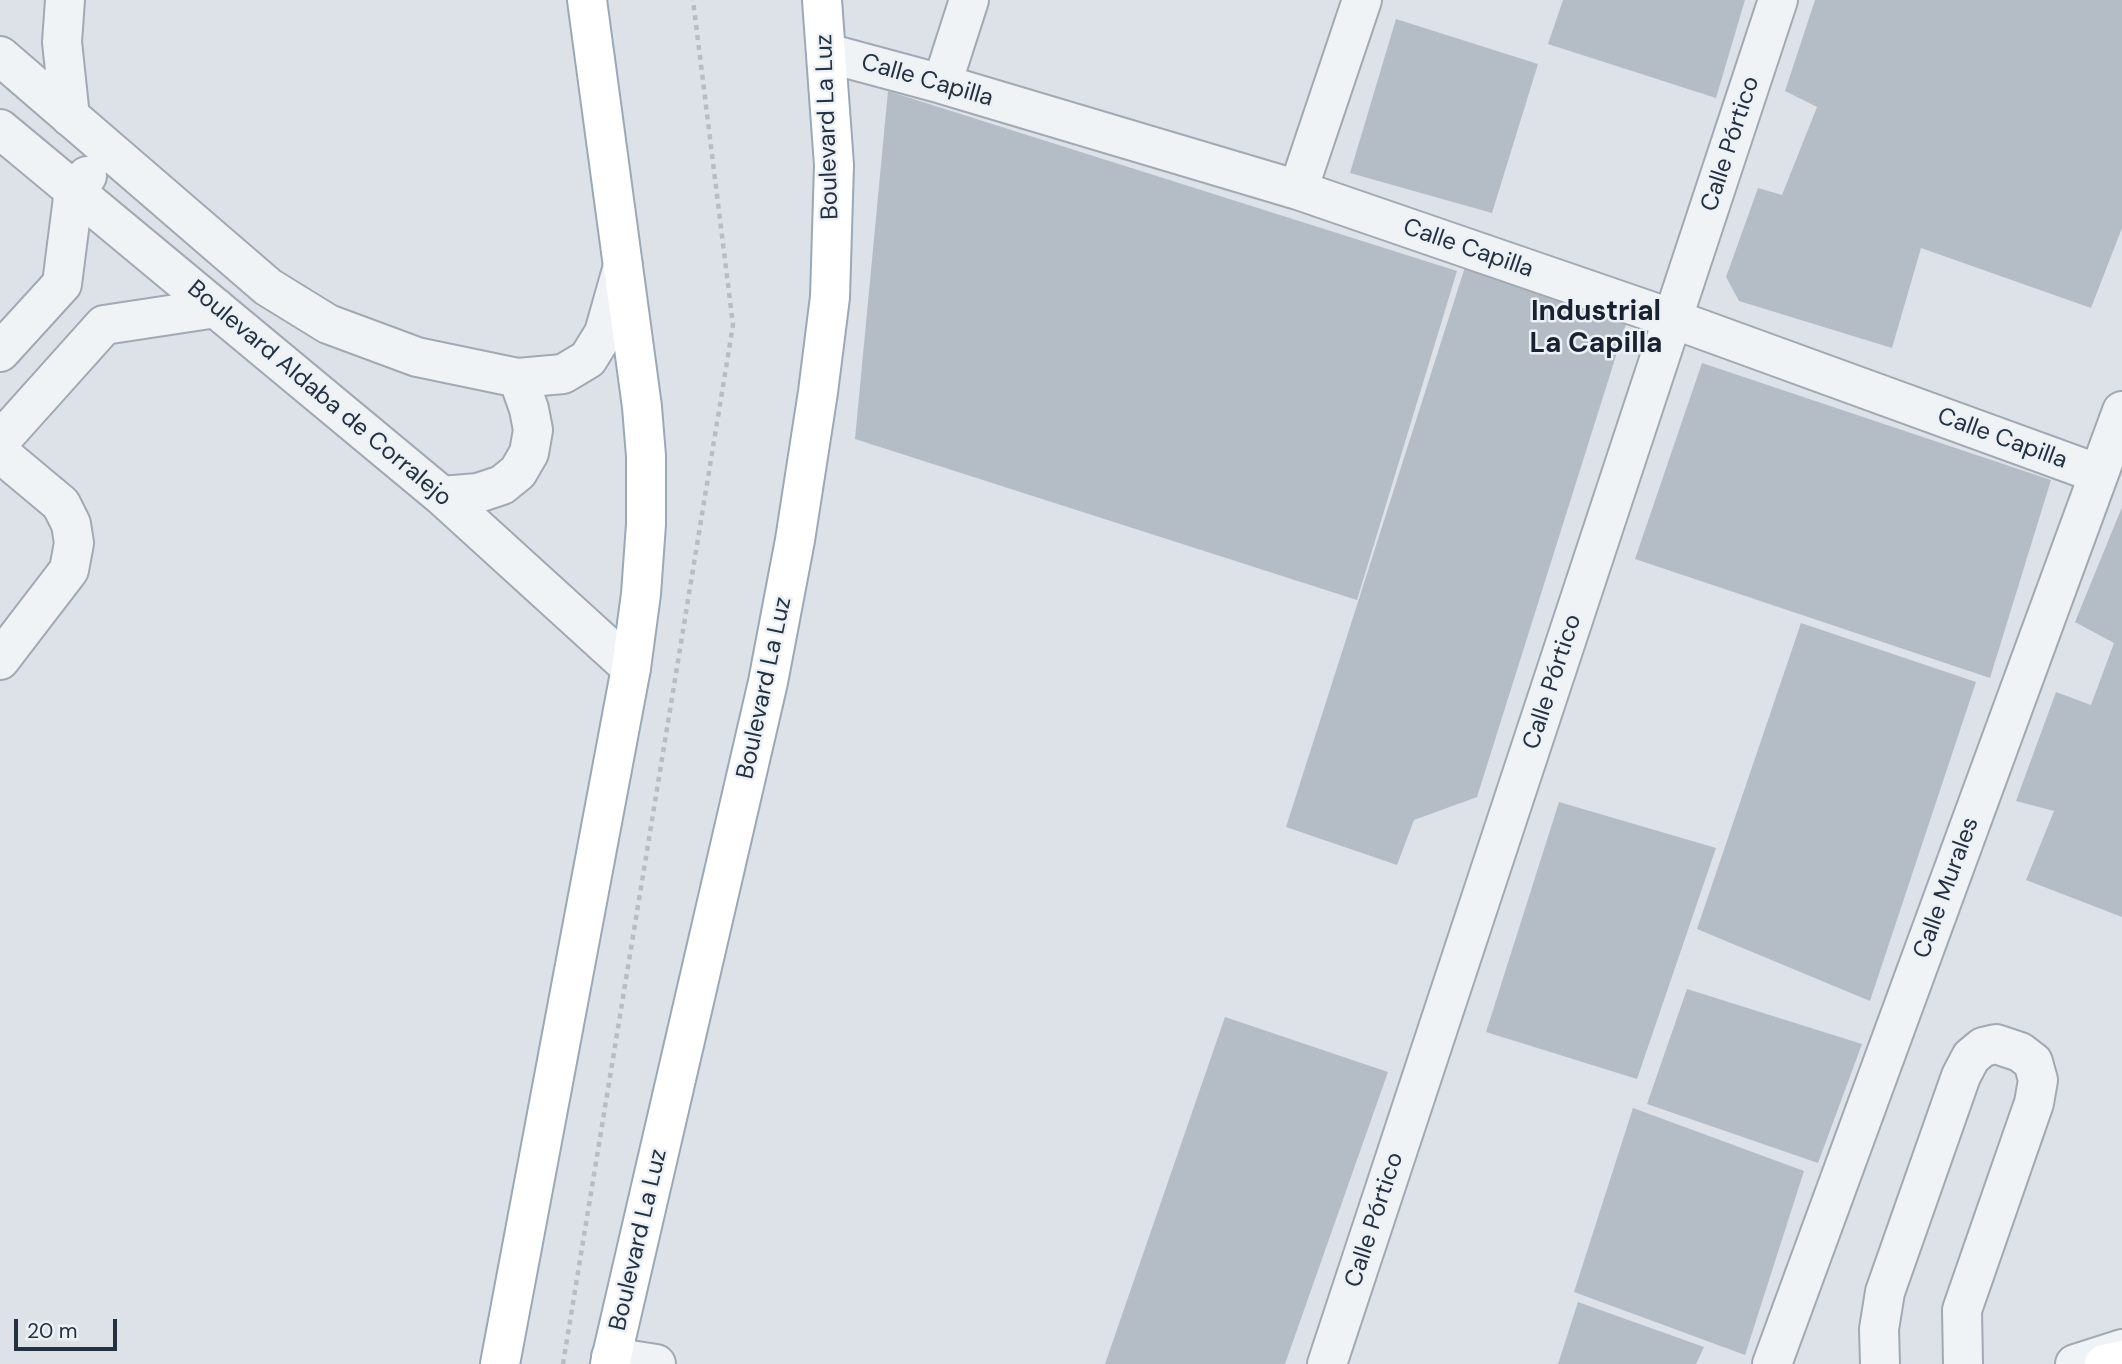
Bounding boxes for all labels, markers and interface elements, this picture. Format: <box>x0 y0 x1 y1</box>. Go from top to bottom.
street label: Boulevard La Luz <box>810 34 846 220</box>
street label: Calle Capilla <box>858 48 996 114</box>
street label: Calle Pórtico <box>1696 73 1766 215</box>
street label: Calle Capilla <box>1399 213 1537 285</box>
street label: Boulevard Aldaba de Corralejo <box>181 275 457 513</box>
district label: Industrial La Capilla <box>1529 296 1663 362</box>
street label: Calle Capilla <box>1933 402 2071 476</box>
street label: Boulevard La Luz <box>732 594 798 782</box>
street label: Calle Pórtico <box>1518 611 1588 753</box>
street label: Calle Murales <box>1908 814 1986 962</box>
street label: Boulevard La Luz <box>604 1146 674 1334</box>
street label: Calle Pórtico <box>1340 1149 1410 1291</box>
scale bar <box>18 1304 121 1348</box>
text: 20 m <box>27 1317 78 1345</box>

